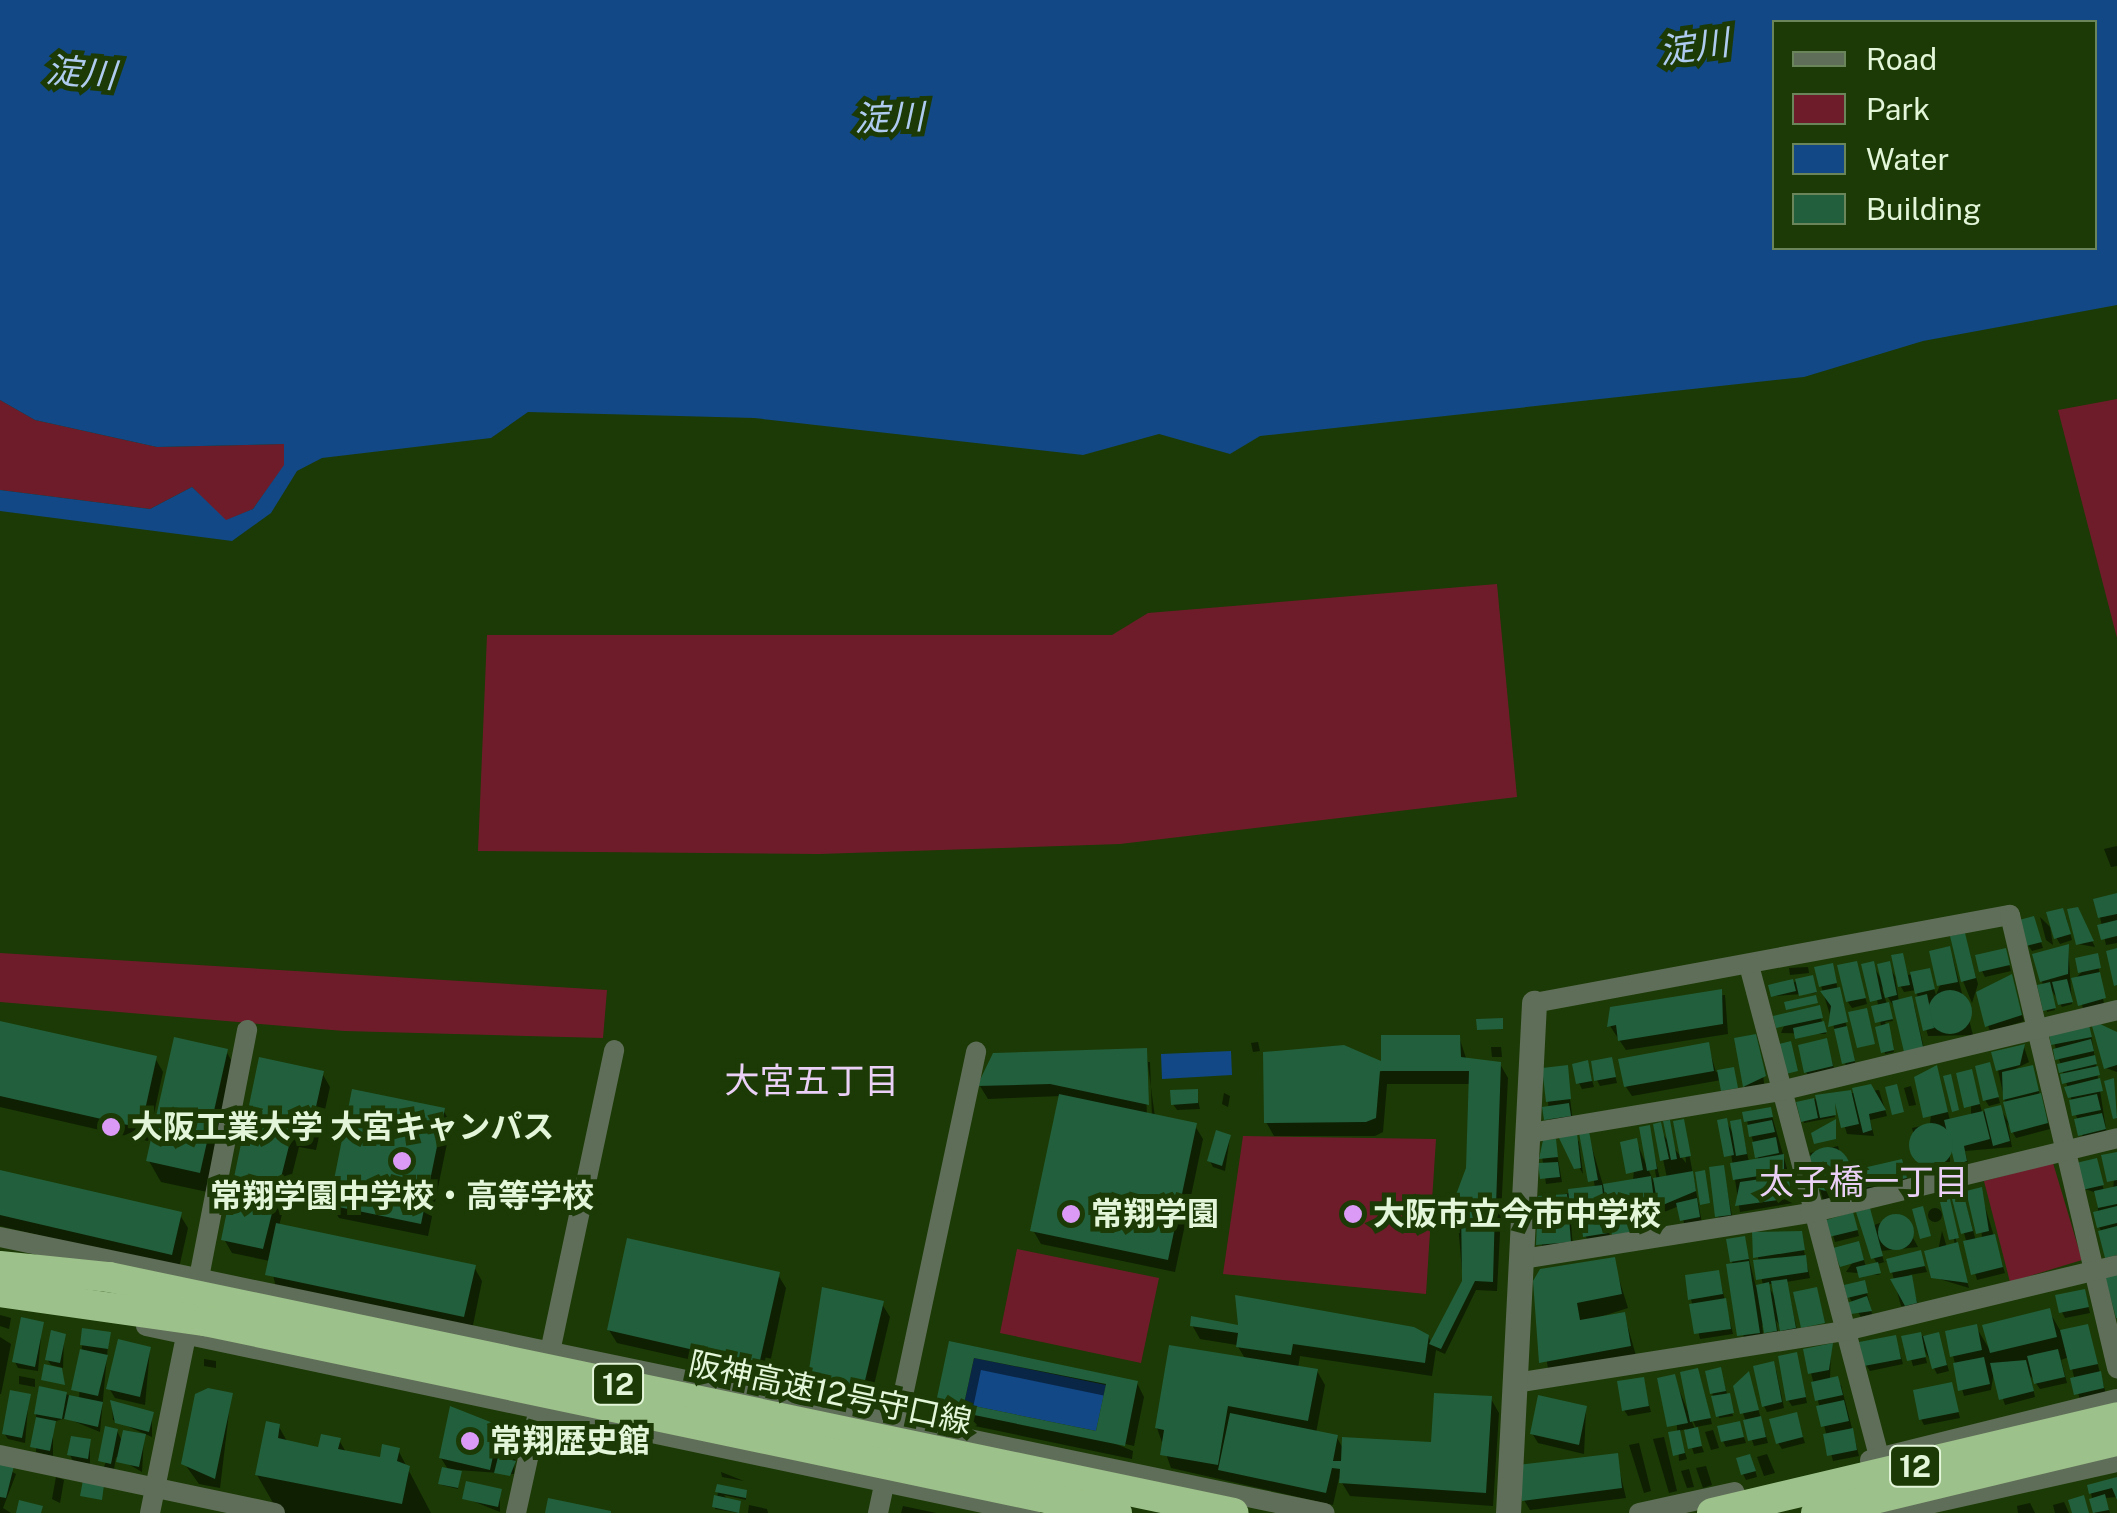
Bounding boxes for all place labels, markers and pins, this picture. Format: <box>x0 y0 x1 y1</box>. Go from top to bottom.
place label: 大阪工業大学 大宮キャンパス <box>131 1108 554 1146</box>
marker: 大阪工業大学 大宮キャンパス <box>100 1116 122 1138</box>
marker: 常翔学園中学校・高等学校 <box>391 1150 413 1172</box>
place label: 常翔学園中学校・高等学校 <box>210 1177 594 1215</box>
place label: 常翔学園 <box>1091 1195 1219 1233</box>
place label: 大阪市立今市中学校 <box>1373 1195 1661 1233</box>
marker: 常翔学園 <box>1060 1203 1082 1225</box>
marker: 大阪市立今市中学校 <box>1342 1203 1364 1225</box>
place label: 常翔歴史館 <box>490 1422 650 1460</box>
marker: 常翔歴史館 <box>459 1430 481 1452</box>

